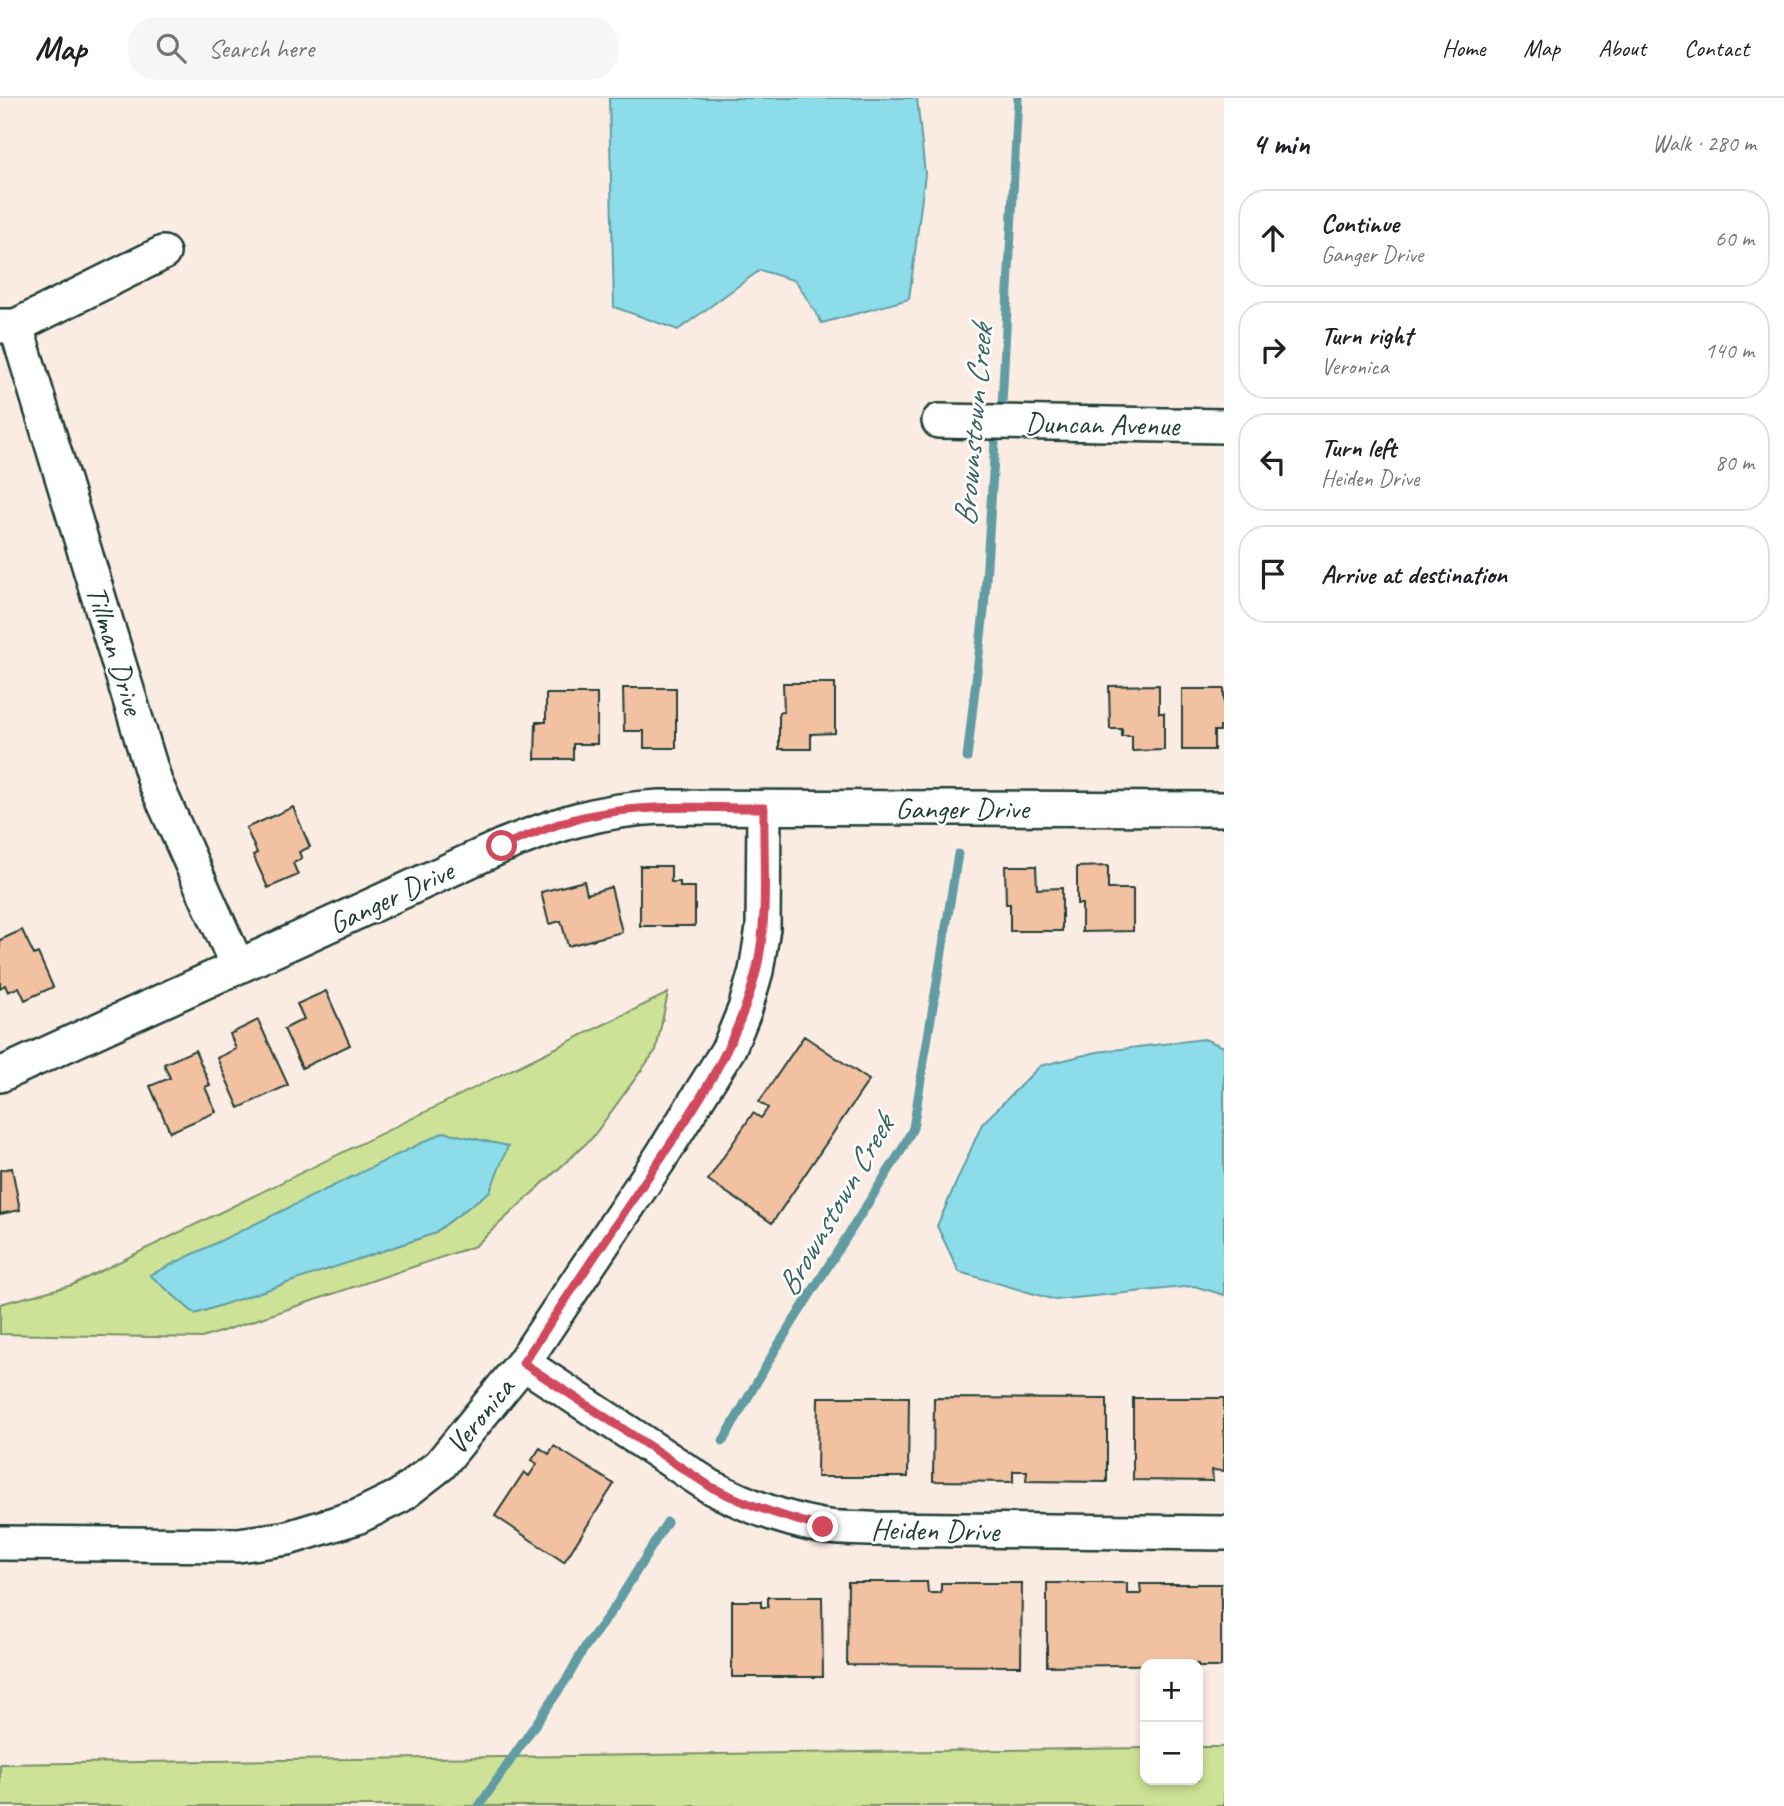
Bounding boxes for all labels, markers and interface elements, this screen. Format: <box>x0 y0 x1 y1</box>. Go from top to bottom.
search box <box>128 17 618 80</box>
text: Map <box>35 27 86 69</box>
icon: search <box>152 29 190 67</box>
text: Search here <box>208 32 314 65</box>
text: Home <box>1442 33 1485 63</box>
text: Map <box>1523 33 1560 63</box>
text: About <box>1598 33 1646 63</box>
text: Contact <box>1684 33 1749 63</box>
text: 4 min <box>1252 125 1309 163</box>
text: Walk · 280 m <box>1652 129 1756 158</box>
text: Continue <box>1321 207 1399 240</box>
icon: ahead <box>1254 219 1292 257</box>
text: 60 m <box>1715 224 1754 253</box>
text: Ganger Drive <box>1321 240 1423 269</box>
water label: Brownstown Creek <box>944 318 1003 528</box>
text: Turn right <box>1321 319 1412 352</box>
icon: right <box>1254 331 1292 369</box>
text: 140 m <box>1705 336 1754 365</box>
text: Veronica <box>1321 352 1389 381</box>
street label: Duncan Avenue <box>1025 404 1182 444</box>
text: Turn left <box>1321 431 1396 464</box>
icon: left <box>1254 443 1292 481</box>
text: 80 m <box>1715 448 1754 477</box>
text: Heiden Drive <box>1321 464 1419 493</box>
icon: arrive <box>1254 555 1292 593</box>
text: Arrive at destination <box>1321 558 1507 591</box>
street label: Tillman Drive <box>77 581 153 721</box>
street label: Ganger Drive <box>895 789 1031 827</box>
route start <box>486 830 517 861</box>
street label: Ganger Drive <box>323 851 462 942</box>
water label: Brownstown Creek <box>767 1103 906 1303</box>
street label: Veronica <box>437 1368 524 1462</box>
street label: Heiden Drive <box>871 1510 1002 1550</box>
route end <box>807 1511 838 1542</box>
map controls <box>1140 1659 1203 1785</box>
button: + <box>1140 1659 1203 1722</box>
button: − <box>1140 1722 1203 1785</box>

